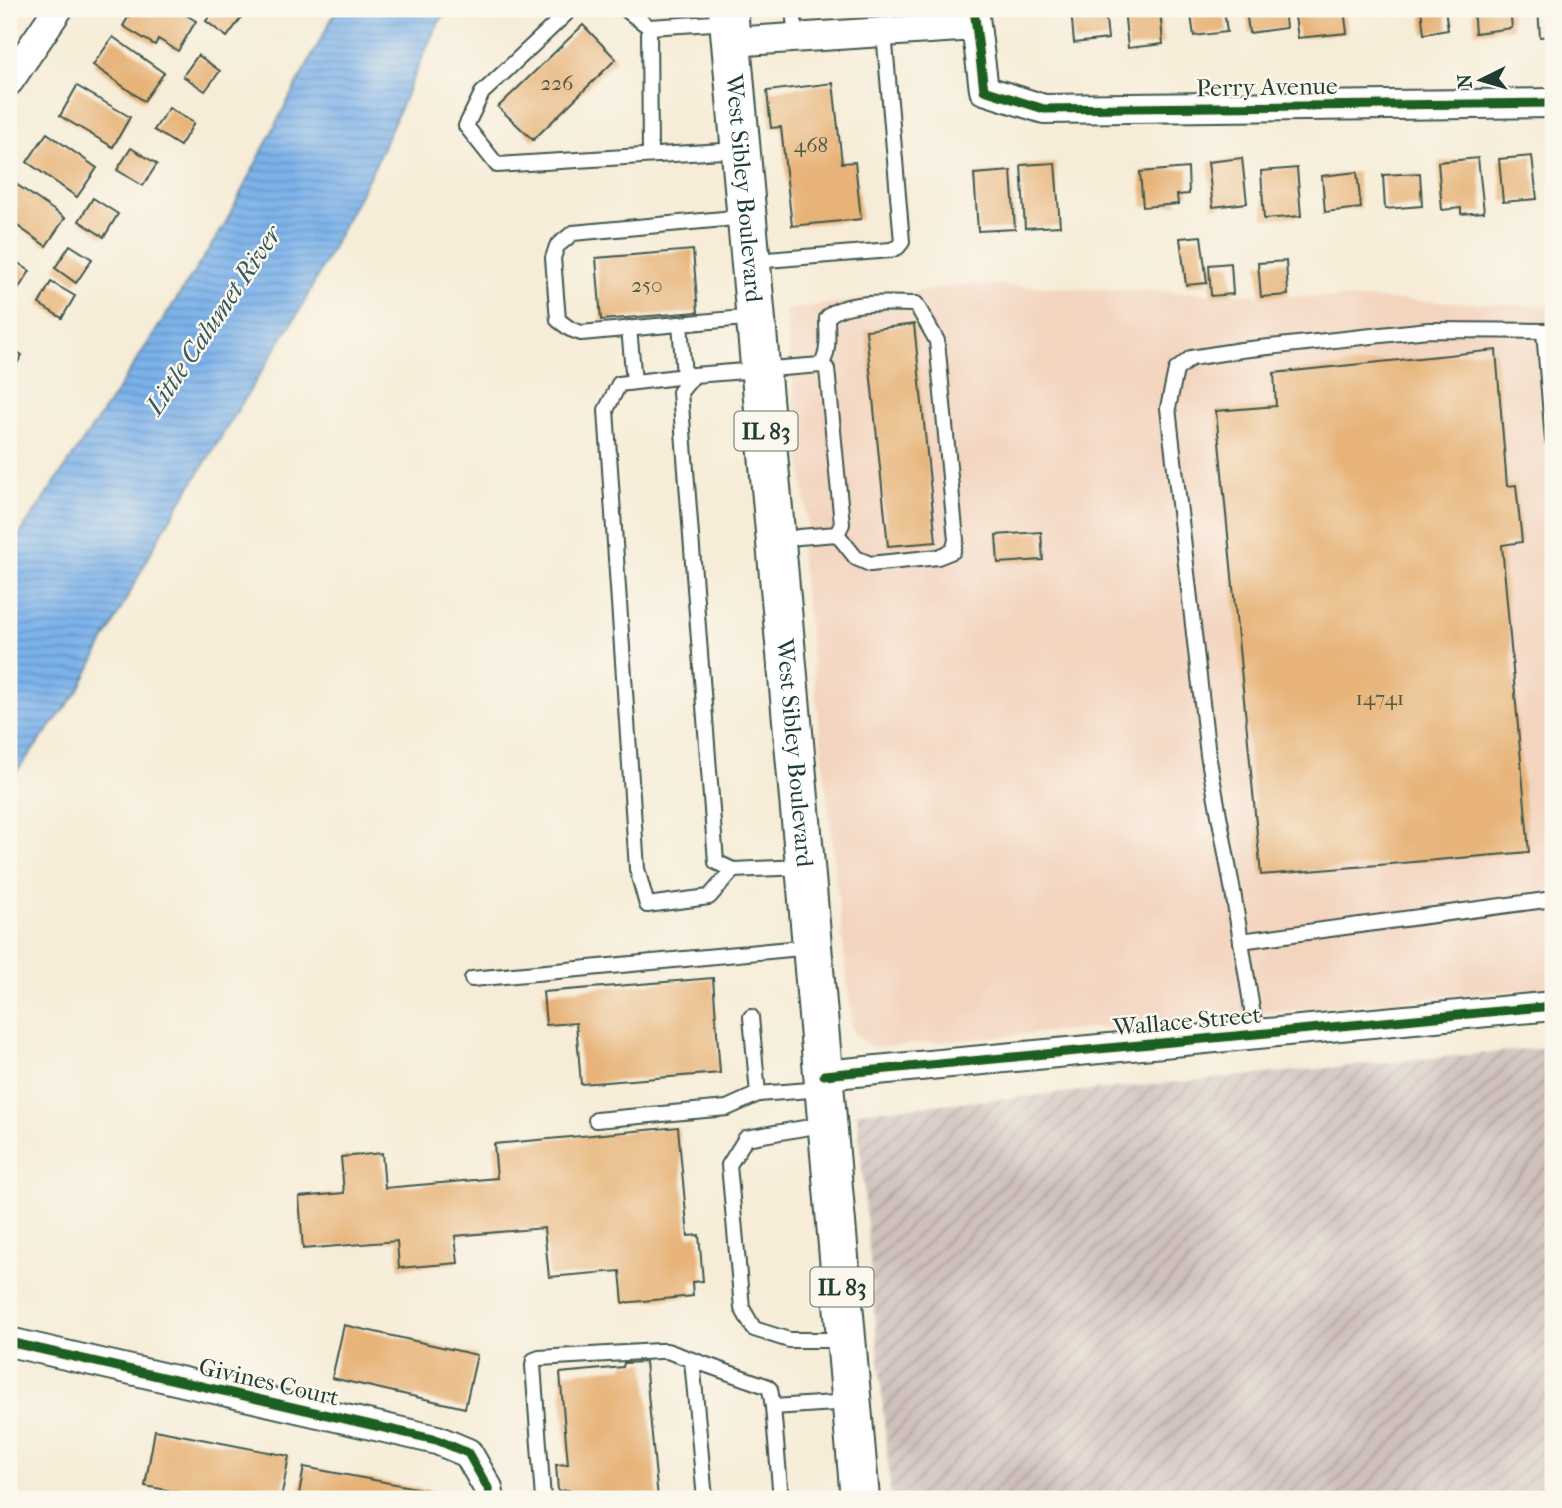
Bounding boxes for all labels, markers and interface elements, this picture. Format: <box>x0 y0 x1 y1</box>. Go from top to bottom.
north arrow <box>1446 46 1516 116</box>
house number: 226 <box>541 71 574 95</box>
street label: West Sibley Boulevard <box>720 72 768 305</box>
street label: Perry Avenue <box>1196 72 1338 102</box>
text: N <box>1453 73 1477 90</box>
house number: 468 <box>794 133 828 157</box>
water label: Little Calumet River <box>138 218 289 422</box>
house number: 250 <box>631 273 663 297</box>
road number: IL 83 <box>734 412 798 450</box>
street label: West Sibley Boulevard <box>771 637 819 869</box>
house number: 14741 <box>1356 686 1404 710</box>
street label: Wallace Street <box>1111 1001 1263 1041</box>
road number: IL 83 <box>810 1268 874 1306</box>
street label: Givines Court <box>196 1352 342 1412</box>

